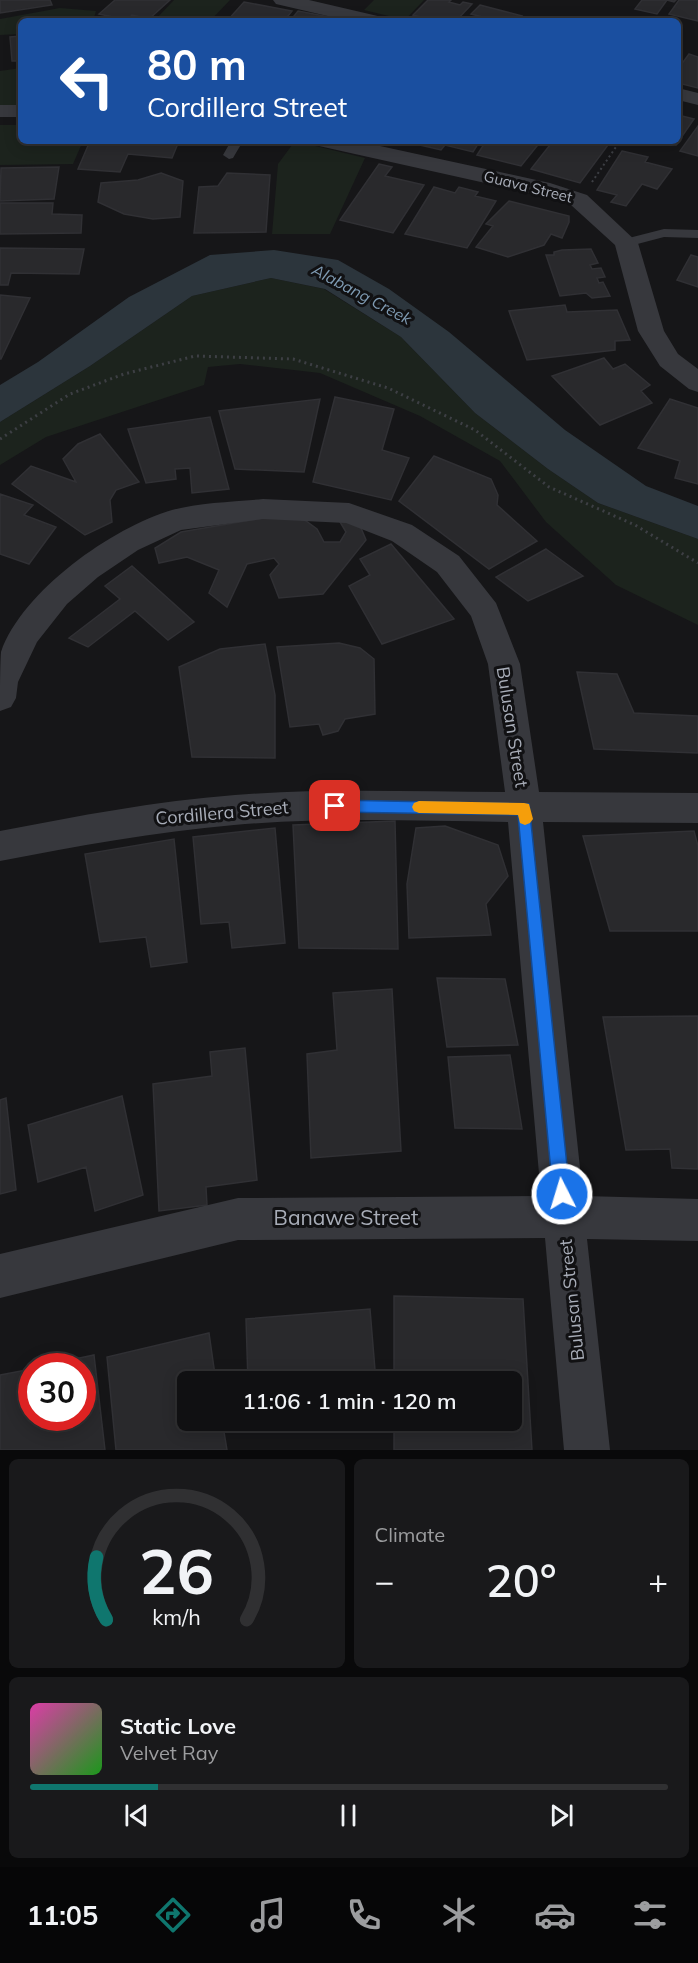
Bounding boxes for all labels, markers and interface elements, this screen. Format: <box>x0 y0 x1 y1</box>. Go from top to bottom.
text: 80 m <box>147 38 247 91</box>
icon: left <box>48 42 126 120</box>
text: Cordillera Street <box>147 90 347 124</box>
street label: Guava Street <box>482 166 574 207</box>
water label: Alabang Creek <box>308 259 416 329</box>
street label: Bulusan Street <box>492 665 533 789</box>
pin <box>309 780 360 831</box>
icon: arrive <box>318 789 351 822</box>
street label: Cordillera Street <box>154 795 289 830</box>
position arrow <box>530 1162 594 1226</box>
street label: Banawe Street <box>274 1204 418 1230</box>
street label: Bulusan Street <box>554 1238 589 1362</box>
speed limit sign: 30 <box>18 1353 96 1431</box>
text: 11:06 · 1 min · 120 m <box>242 1387 457 1415</box>
text: Climate <box>375 1522 445 1547</box>
text: 26 <box>139 1531 214 1610</box>
text: 20° <box>486 1552 557 1608</box>
text: − <box>375 1560 394 1601</box>
text: + <box>648 1560 668 1601</box>
text: km/h <box>152 1604 201 1631</box>
text: Static Love <box>120 1712 236 1740</box>
text: Velvet Ray <box>120 1740 218 1765</box>
icon: previous <box>120 1799 153 1832</box>
icon: pause <box>332 1799 365 1832</box>
icon: next <box>545 1799 578 1832</box>
icon: directions <box>152 1894 194 1936</box>
icon: music <box>247 1894 289 1936</box>
icon: phone <box>343 1894 385 1936</box>
icon: climate <box>438 1894 480 1936</box>
icon: car <box>534 1894 576 1936</box>
icon: filters <box>629 1894 671 1936</box>
text: 11:05 <box>27 1898 98 1932</box>

